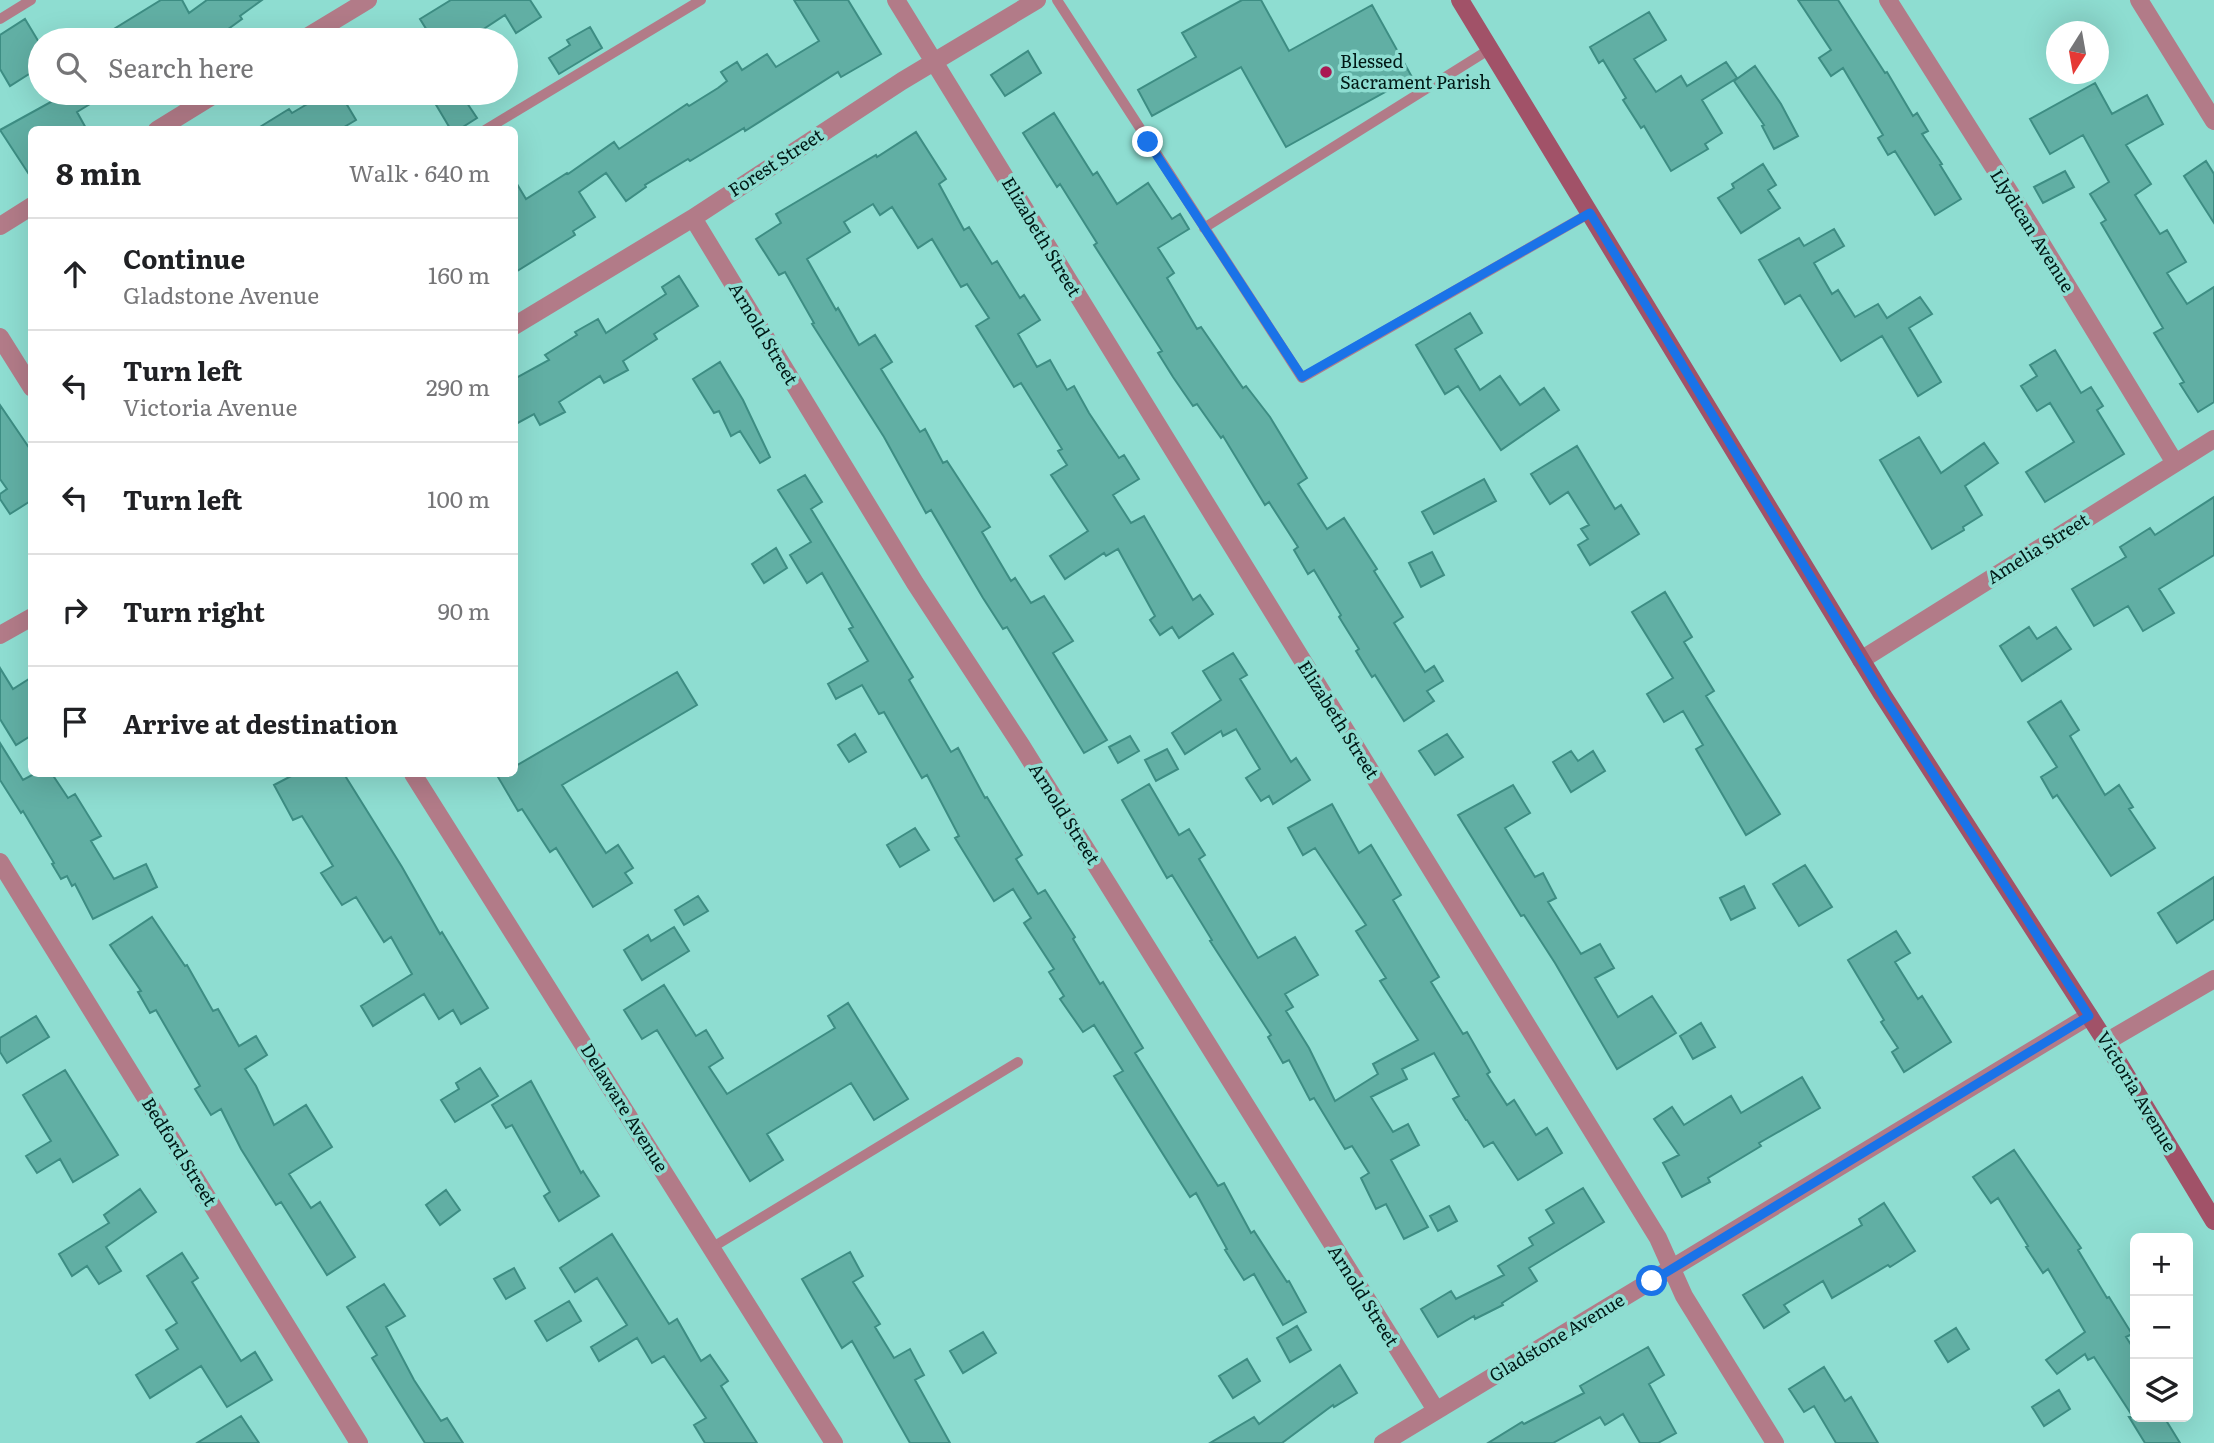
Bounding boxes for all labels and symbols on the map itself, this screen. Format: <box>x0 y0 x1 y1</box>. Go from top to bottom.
north arrow <box>2046 21 2109 84</box>
place label: Blessed Sacrament Parish <box>1340 47 1491 95</box>
marker: Blessed Sacrament Parish <box>1318 64 1334 80</box>
street label: Forest Street <box>722 120 829 203</box>
route end <box>1132 126 1163 157</box>
street label: Llydican Avenue <box>1985 163 2082 297</box>
street label: Elizabeth Street <box>996 171 1089 302</box>
street label: Arnold Street <box>723 277 806 390</box>
street label: Amelia Street <box>1981 505 2094 590</box>
street label: Elizabeth Street <box>1292 655 1387 784</box>
street label: Arnold Street <box>1023 757 1108 870</box>
street label: Victoria Avenue <box>2091 1026 2184 1157</box>
street label: Delaware Avenue <box>575 1038 676 1177</box>
street label: Bedford Street <box>136 1092 225 1211</box>
street label: Arnold Street <box>1322 1239 1407 1352</box>
route start <box>1636 1265 1667 1296</box>
street label: Gladstone Avenue <box>1483 1286 1629 1388</box>

